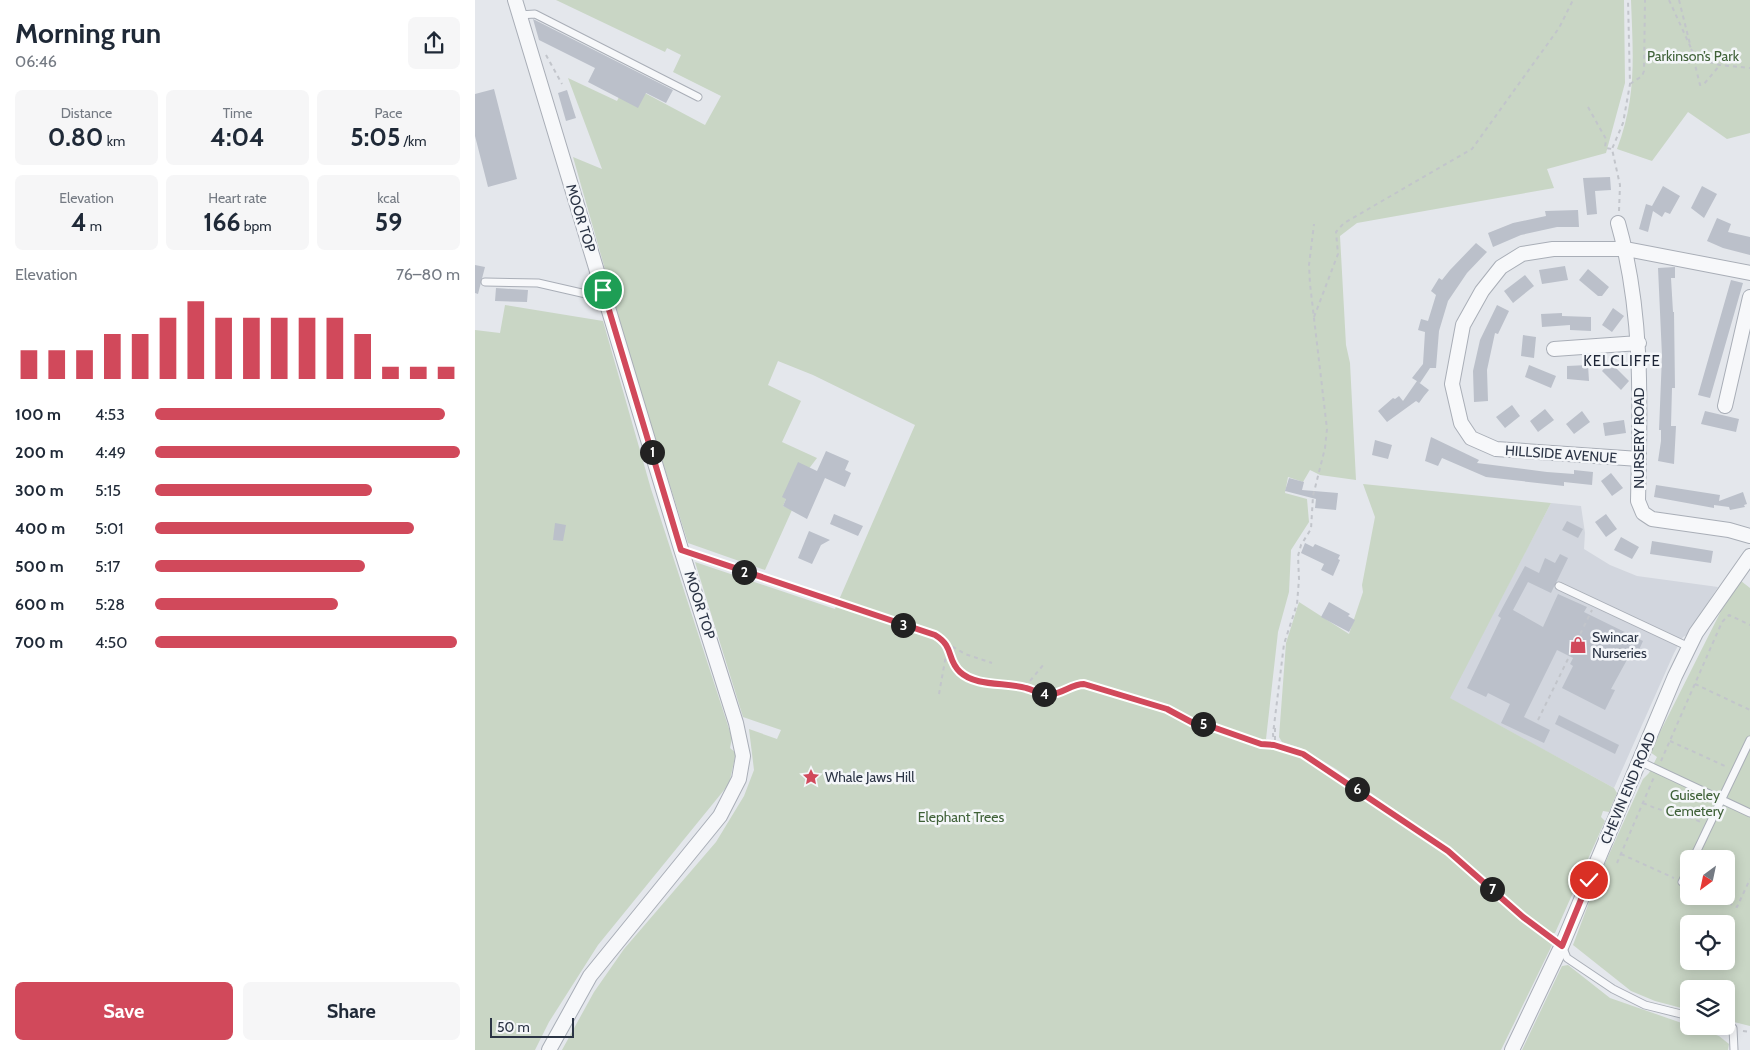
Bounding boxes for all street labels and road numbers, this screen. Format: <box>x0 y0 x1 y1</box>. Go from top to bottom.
street label: MOOR TOP <box>562 182 600 254</box>
street label: NURSERY ROAD <box>1630 387 1648 489</box>
street label: HILLSIDE AVENUE <box>1504 441 1618 467</box>
street label: MOOR TOP <box>681 569 719 641</box>
street label: CHEVIN END ROAD <box>1596 729 1660 847</box>

